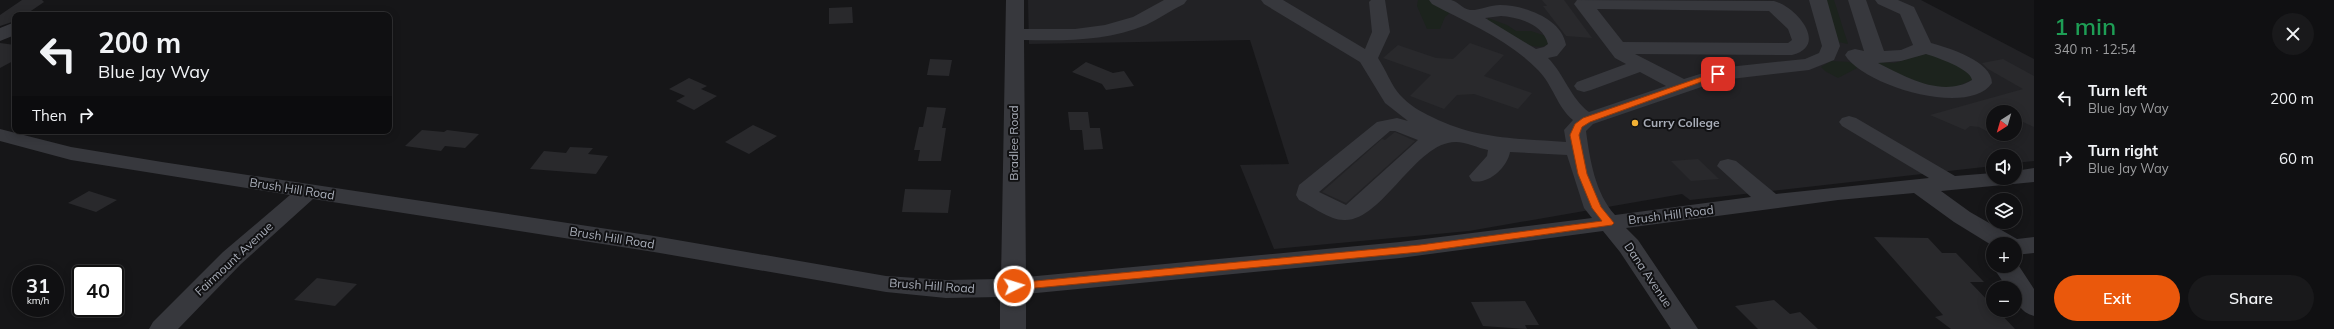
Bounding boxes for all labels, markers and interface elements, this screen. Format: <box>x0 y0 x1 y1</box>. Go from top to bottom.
text: 1 min <box>2054 11 2116 41</box>
button: close <box>2272 13 2314 55</box>
text: 200 m <box>98 25 181 60</box>
icon: left <box>32 28 84 80</box>
text: 340 m · 12:54 <box>2054 41 2136 57</box>
pin <box>1701 57 1735 91</box>
text: Blue Jay Way <box>98 60 210 83</box>
icon: arrive <box>1707 63 1729 85</box>
text: Turn left <box>2088 81 2147 100</box>
icon: left <box>2054 87 2076 109</box>
text: 200 m <box>2270 89 2314 108</box>
text: Blue Jay Way <box>2088 100 2169 116</box>
icon: right <box>75 104 97 126</box>
street label: Bradlee Road <box>1006 105 1021 181</box>
north arrow <box>1986 105 2022 141</box>
map controls <box>1986 105 2022 317</box>
text: Then <box>32 106 67 125</box>
place label: Curry College <box>1643 115 1720 130</box>
marker: Curry College <box>1630 118 1640 128</box>
text: Turn right <box>2088 141 2158 160</box>
icon: right <box>2054 147 2076 169</box>
button: sound <box>1986 149 2022 185</box>
text: 60 m <box>2279 149 2314 168</box>
text: Blue Jay Way <box>2088 160 2169 176</box>
street label: Brush Hill Road <box>248 174 336 203</box>
button: layers <box>1986 193 2022 229</box>
street label: Brush Hill Road <box>1627 202 1714 227</box>
street label: Fairmount Avenue <box>191 219 276 299</box>
street label: Brush Hill Road <box>568 223 656 252</box>
button: + <box>1986 237 2022 273</box>
street label: Dana Avenue <box>1621 239 1676 310</box>
speed limit sign: 40 <box>72 265 124 317</box>
position arrow <box>993 265 1035 307</box>
text: 31 <box>26 273 50 298</box>
street label: Brush Hill Road <box>889 275 975 296</box>
button: Exit <box>2054 275 2180 321</box>
button: Share <box>2188 275 2314 321</box>
button: − <box>1986 281 2022 317</box>
text: km/h <box>27 294 49 307</box>

